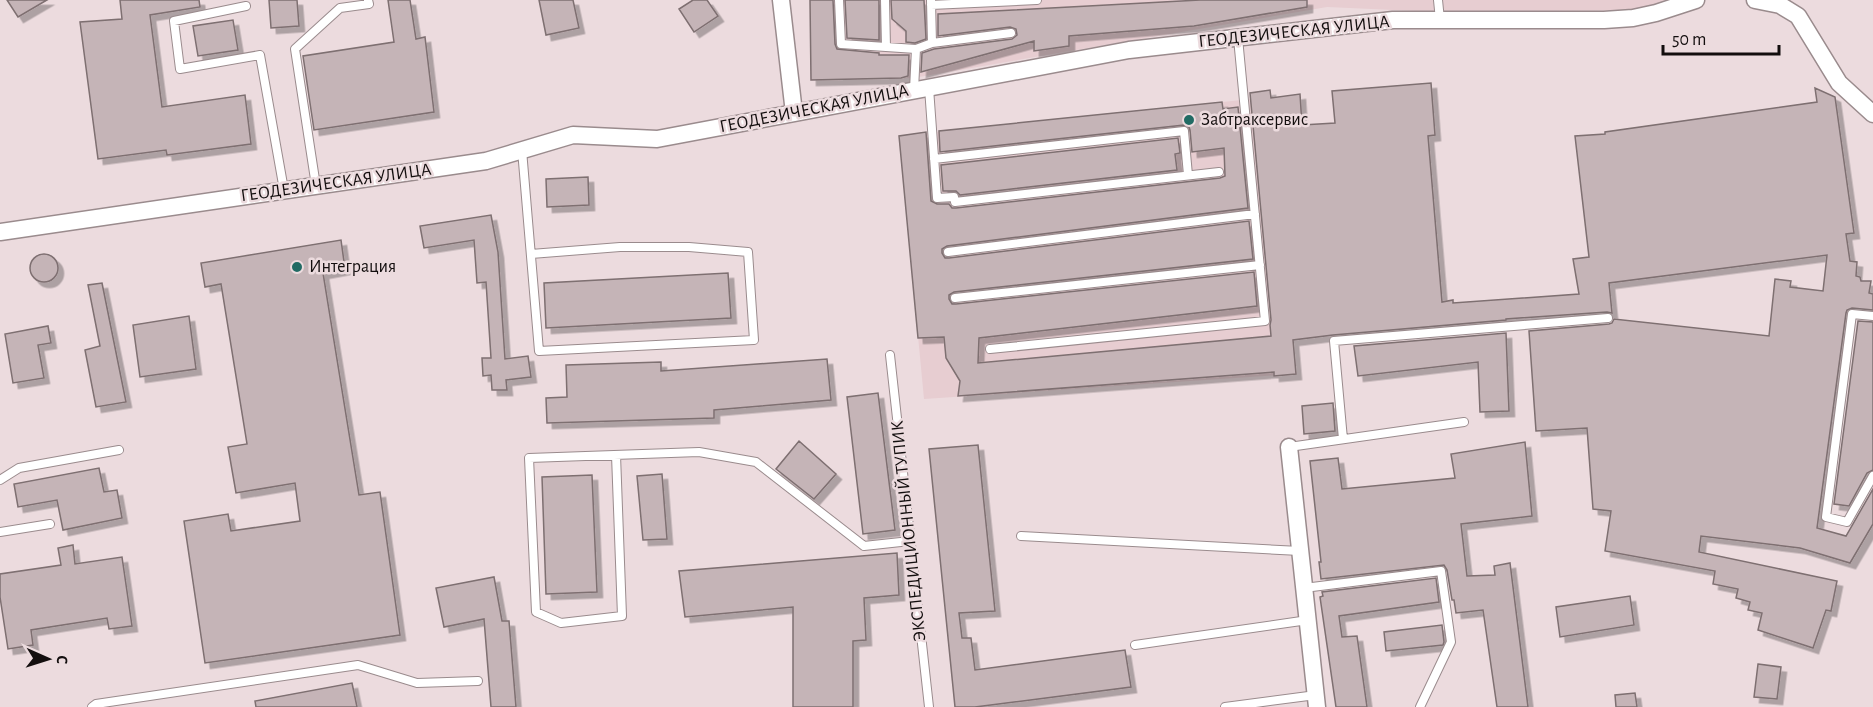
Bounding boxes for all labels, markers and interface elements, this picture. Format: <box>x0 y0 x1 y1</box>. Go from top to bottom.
street label: ГЕОДЕЗИЧЕСКАЯ УЛИЦА <box>1197 13 1391 51</box>
scale bar <box>1663 18 1778 56</box>
text: 50 m <box>1672 31 1706 49</box>
street label: ГЕОДЕЗИЧЕСКАЯ УЛИЦА <box>718 82 910 136</box>
place label: Забтраксервис <box>1201 110 1308 129</box>
marker: Забтраксервис <box>1182 113 1196 127</box>
street label: ГЕОДЕЗИЧЕСКАЯ УЛИЦА <box>240 161 433 205</box>
place label: Интеграция <box>309 258 396 276</box>
marker: Интеграция <box>290 260 304 274</box>
street label: ЭКСПЕДИЦИОННЫЙ ТУПИК <box>886 419 930 642</box>
north arrow <box>18 629 78 689</box>
text: С <box>54 655 70 665</box>

